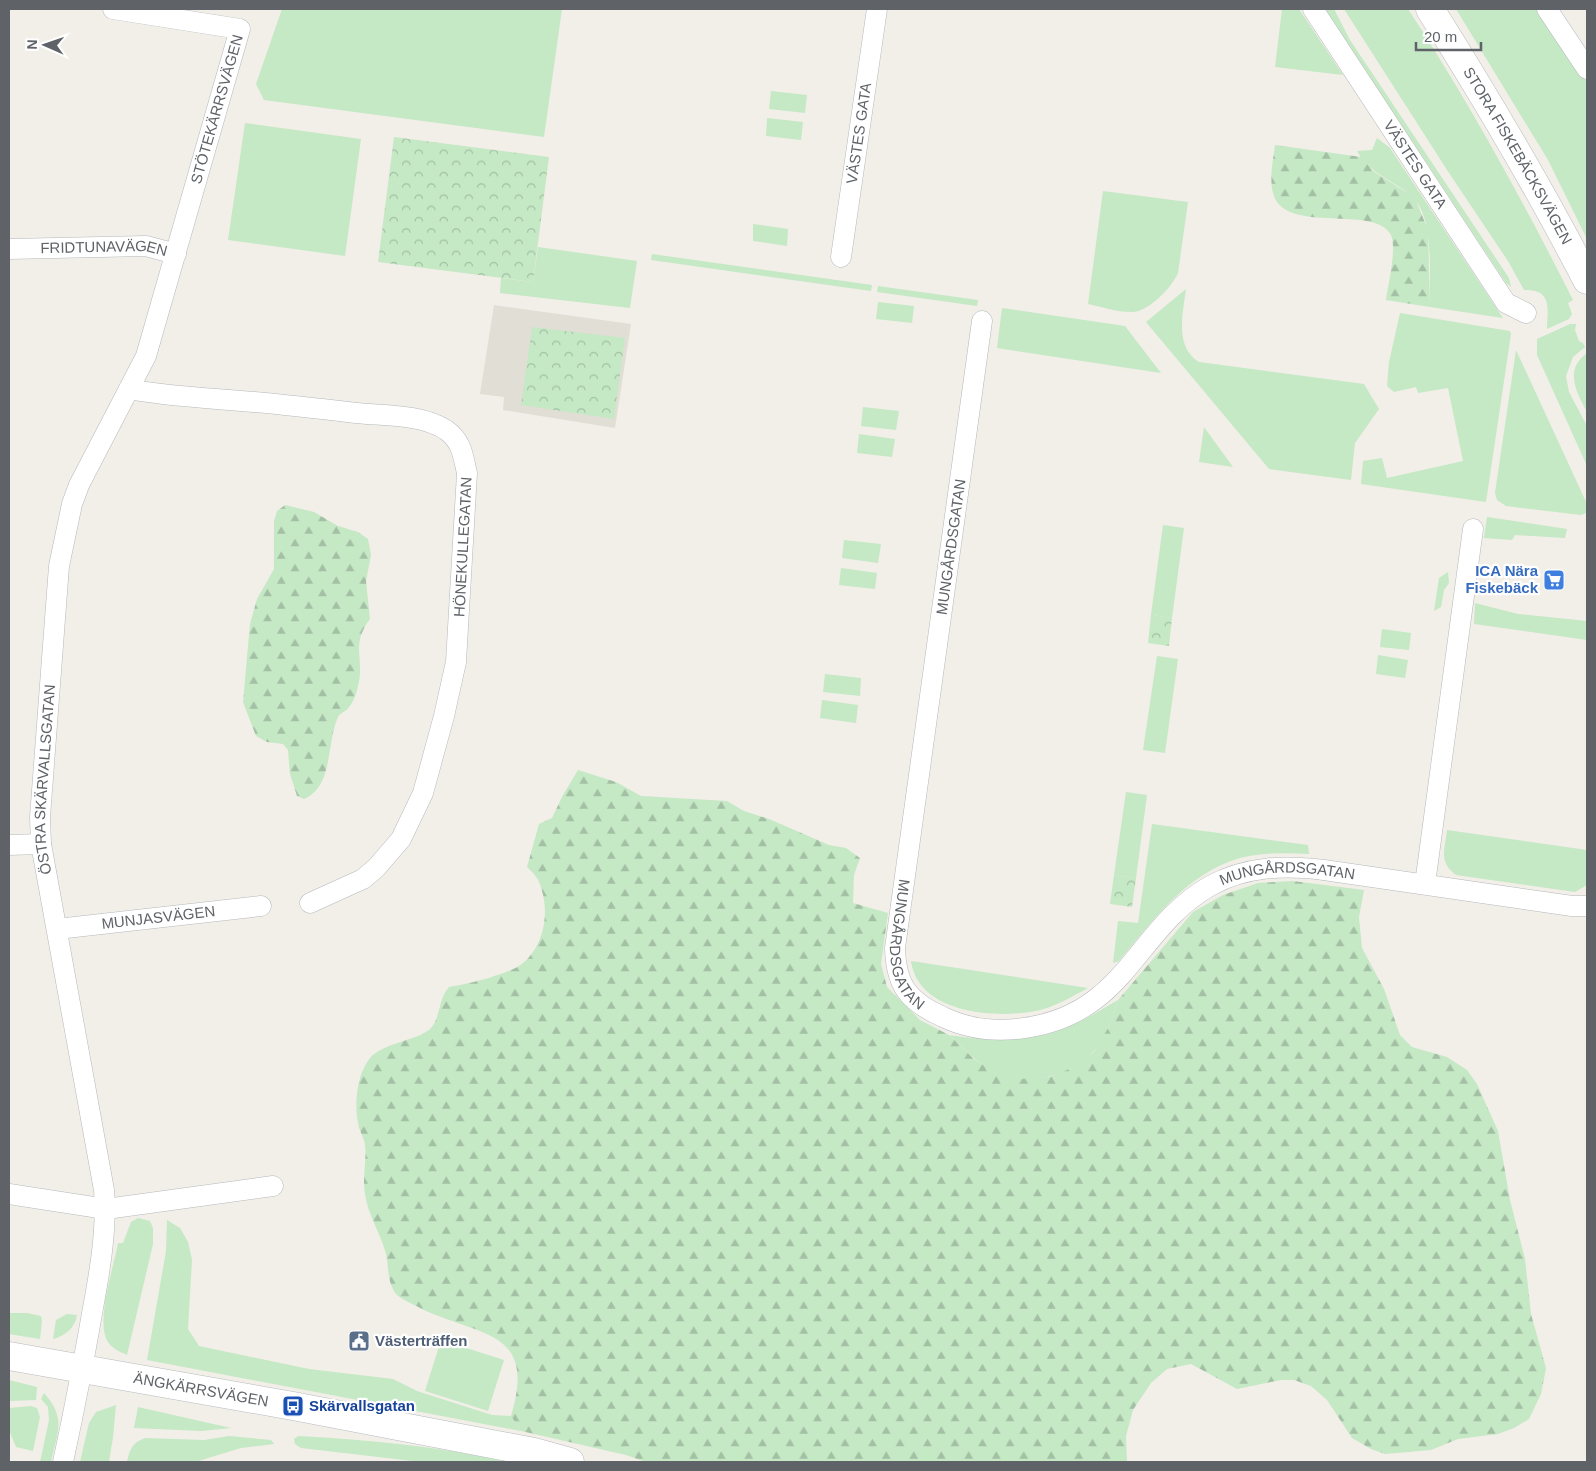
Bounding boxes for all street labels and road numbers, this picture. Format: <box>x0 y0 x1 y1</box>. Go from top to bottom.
street label: STÖTEKÄRRSVÄGEN <box>187 32 246 186</box>
street label: STORA FISKEBÄCKSVÄGEN <box>1460 64 1576 247</box>
street label: VÄSTES GATA <box>843 81 874 185</box>
street label: VÄSTES GATA <box>1380 117 1451 212</box>
street label: FRIDTUNAVÄGEN <box>40 237 169 259</box>
street label: HÖNEKULLEGATAN <box>450 476 475 617</box>
street label: MUNGÅRDSGATAN <box>933 478 968 616</box>
street label: ÖSTRA SKÄRVALLSGATAN <box>31 684 58 876</box>
street label: MUNGÅRDSGATAN <box>1217 858 1356 888</box>
street label: MUNGÅRDSGATAN <box>887 878 928 1013</box>
street label: MUNJASVÄGEN <box>101 902 216 932</box>
street label: ÄNGKÄRRSVÄGEN <box>132 1369 270 1410</box>

